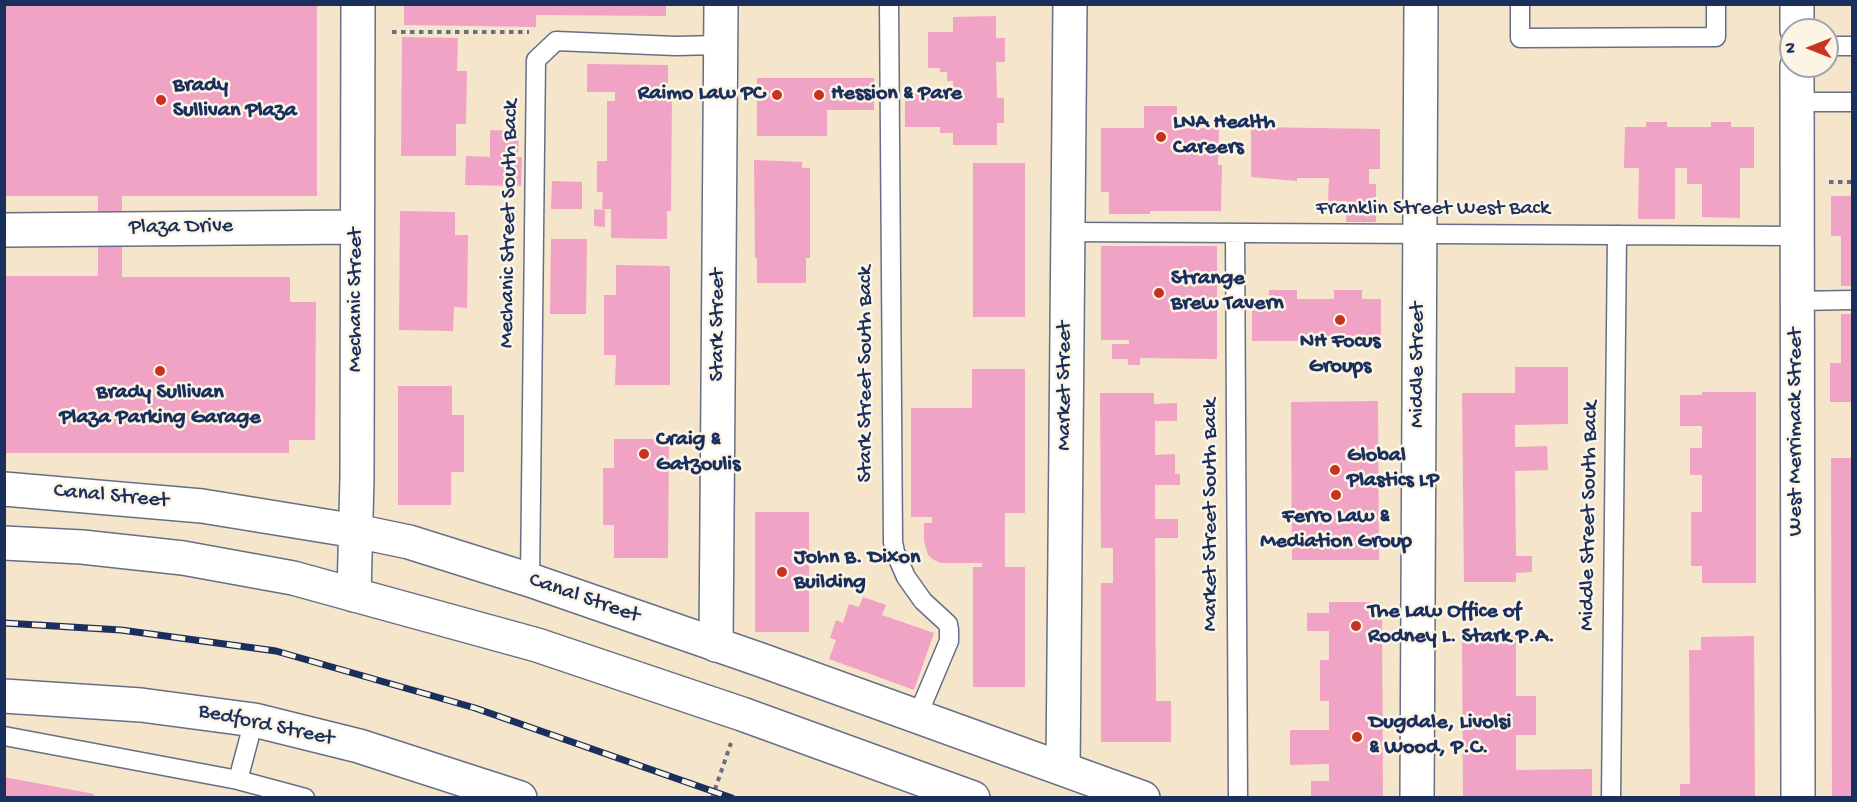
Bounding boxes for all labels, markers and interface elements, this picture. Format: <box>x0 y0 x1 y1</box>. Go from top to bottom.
north arrow <box>1779 18 1839 78</box>
text: N <box>1783 43 1802 53</box>
place label: Brady Sullivan Plaza <box>173 74 297 125</box>
place label: Raimo Law PC <box>638 82 765 108</box>
place label: Hession & Pare <box>831 82 962 108</box>
marker: Raimo Law PC <box>770 88 784 102</box>
marker: Hession & Pare <box>812 88 826 102</box>
marker: Brady Sullivan Plaza <box>154 93 168 107</box>
street label: Mechanic Street South Back <box>495 99 525 349</box>
place label: LNA Health Careers <box>1173 111 1275 162</box>
marker: LNA Health Careers <box>1154 130 1168 144</box>
street label: Franklin Street West Back <box>1316 197 1550 223</box>
street label: Plaza Drive <box>129 214 233 242</box>
street label: Mechanic Street <box>344 228 370 372</box>
street label: Stark Street South Back <box>854 266 880 482</box>
place label: Strange Brew Tavern <box>1171 267 1284 318</box>
street label: Stark Street <box>706 269 732 381</box>
marker: Strange Brew Tavern <box>1152 286 1166 300</box>
street label: Middle Street <box>1406 302 1432 428</box>
marker: NH Focus Groups <box>1333 313 1347 327</box>
street label: Market Street <box>1053 321 1079 451</box>
street label: West Merrimack Street <box>1784 328 1810 536</box>
place label: NH Focus Groups <box>1300 330 1380 382</box>
marker: Brady Sullivan Plaza Parking Garage <box>153 364 167 378</box>
place label: Brady Sullivan Plaza Parking Garage <box>59 381 261 433</box>
street label: Market Street South Back <box>1199 398 1225 632</box>
street label: Middle Street South Back <box>1575 401 1605 631</box>
place label: Craig & Gatzoulis <box>656 428 740 480</box>
place label: Global Plastics LP <box>1347 444 1439 496</box>
marker: Craig & Gatzoulis <box>637 447 651 461</box>
marker: Global Plastics LP <box>1328 463 1342 477</box>
street label: Canal Street <box>52 479 170 515</box>
marker: Ferro Law & Mediation Group <box>1329 488 1343 502</box>
place label: Ferro Law & Mediation Group <box>1260 505 1412 556</box>
place label: John B. Dixon Building <box>794 546 920 598</box>
marker: John B. Dixon Building <box>775 565 789 579</box>
street label: Canal Street <box>525 568 643 630</box>
place label: The Law Office of Rodney L. Stark P.A. <box>1368 600 1555 652</box>
marker: The Law Office of Rodney L. Stark P.A. <box>1349 619 1363 633</box>
street label: Bedford Street <box>196 699 336 753</box>
place label: Dugdale, Livolsi & Wood, P.C. <box>1369 711 1511 762</box>
marker: Dugdale, Livolsi & Wood, P.C. <box>1350 730 1364 744</box>

